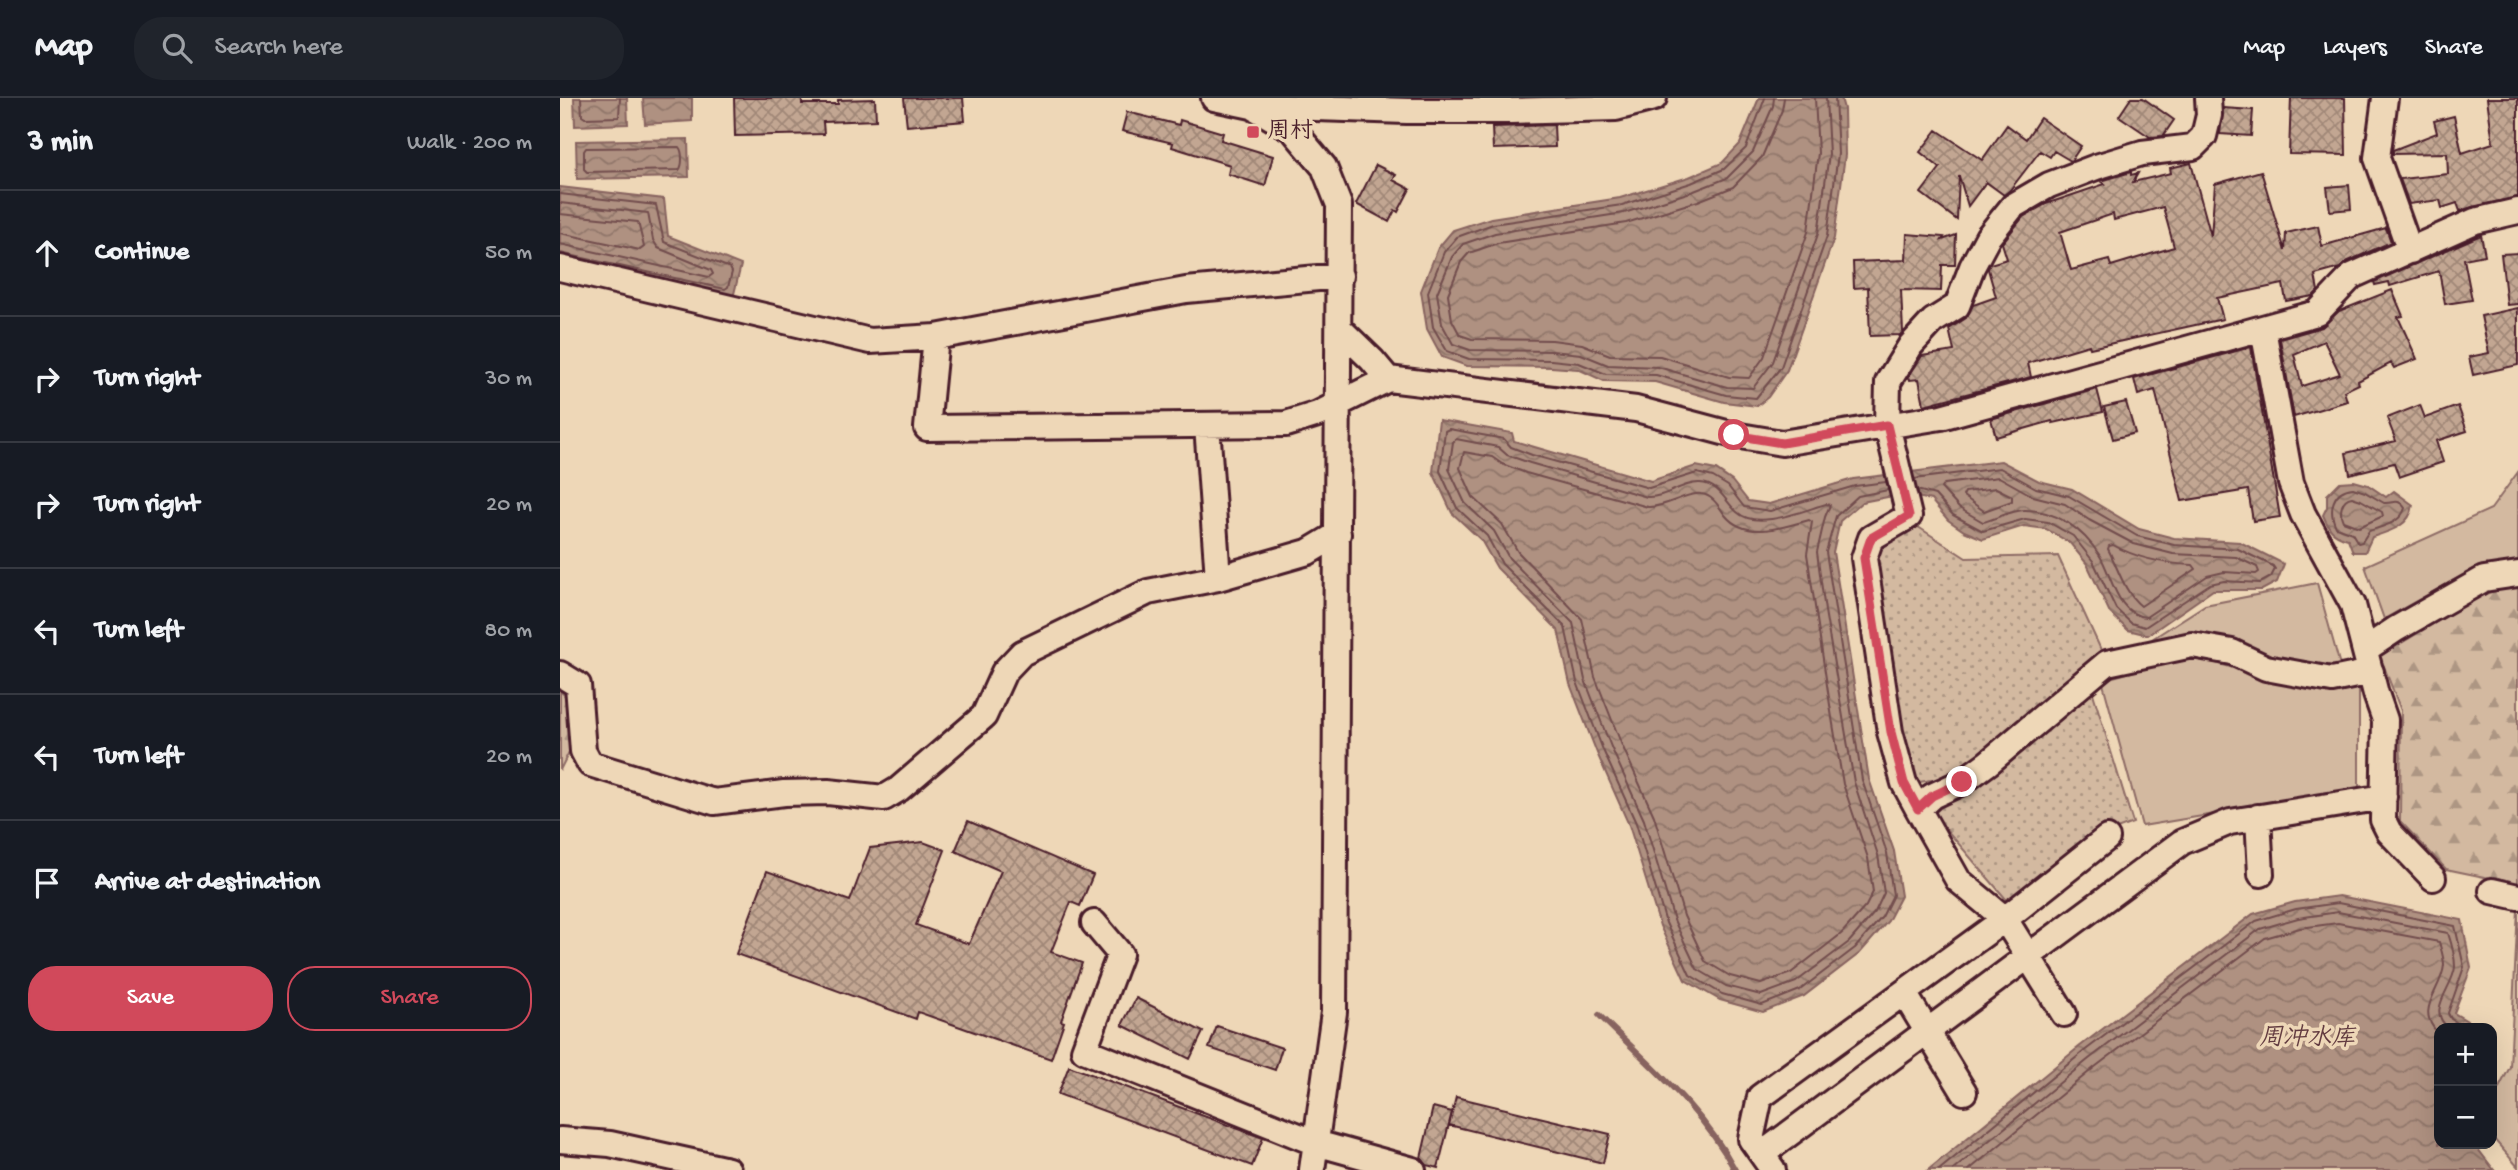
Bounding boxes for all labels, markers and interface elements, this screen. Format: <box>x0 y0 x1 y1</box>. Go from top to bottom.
search box <box>134 17 624 80</box>
text: Map <box>35 29 92 67</box>
icon: search <box>158 29 196 67</box>
text: Search here <box>214 33 343 64</box>
text: Map <box>2243 34 2285 63</box>
text: Layers <box>2323 34 2387 63</box>
text: Share <box>2425 34 2483 63</box>
place label: 周村 <box>1267 118 1313 146</box>
marker: 周村 <box>1245 124 1261 140</box>
text: 3 min <box>28 126 93 161</box>
text: Walk · 200 m <box>407 130 532 157</box>
icon: ahead <box>28 234 66 272</box>
text: Continue <box>95 238 189 269</box>
text: 50 m <box>485 240 532 267</box>
icon: right <box>28 360 66 398</box>
text: Turn right <box>95 364 199 395</box>
text: 30 m <box>485 366 532 393</box>
route start <box>1718 419 1749 450</box>
icon: right <box>28 486 66 524</box>
text: Turn right <box>95 490 199 521</box>
text: 20 m <box>486 492 532 519</box>
icon: left <box>28 612 66 650</box>
text: Turn left <box>95 616 183 647</box>
text: 80 m <box>485 618 532 645</box>
icon: left <box>28 738 66 776</box>
text: Turn left <box>95 742 183 773</box>
text: 20 m <box>486 744 532 771</box>
route end <box>1946 766 1977 797</box>
icon: arrive <box>28 864 66 902</box>
text: Arrive at destination <box>95 868 320 899</box>
button: Save <box>28 966 273 1031</box>
button: Share <box>287 966 532 1031</box>
map controls <box>2434 1023 2497 1149</box>
button: + <box>2434 1023 2497 1086</box>
water label: 周冲水库 <box>2259 1024 2357 1054</box>
button: − <box>2434 1086 2497 1149</box>

